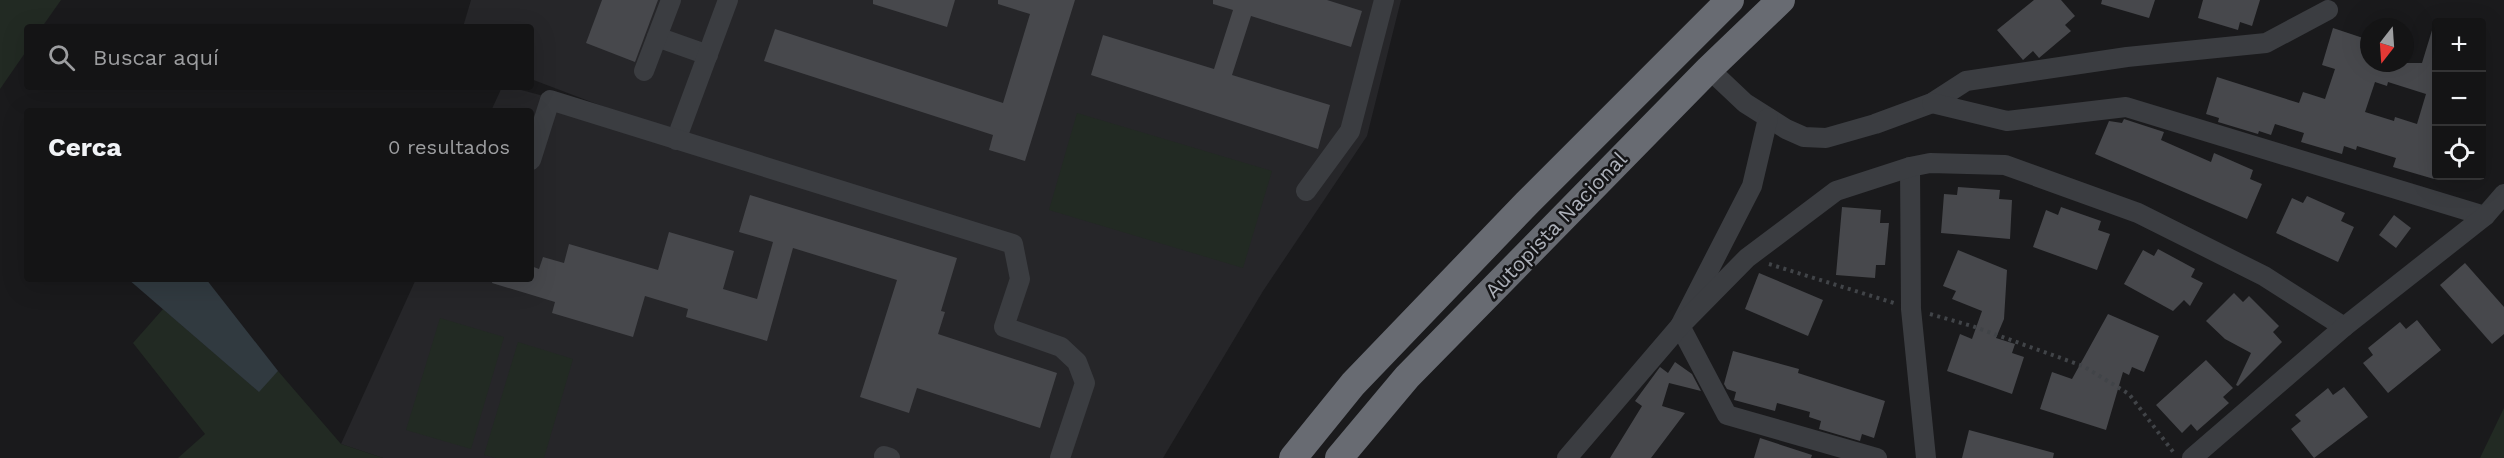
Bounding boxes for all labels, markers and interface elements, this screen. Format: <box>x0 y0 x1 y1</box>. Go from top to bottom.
north arrow <box>2360 18 2414 72</box>
map controls <box>2432 18 2486 180</box>
button: + <box>2432 18 2486 72</box>
search box <box>24 24 534 90</box>
icon: search <box>45 41 78 74</box>
text: Buscar aquí <box>93 45 219 70</box>
button: − <box>2432 72 2486 126</box>
button: locate <box>2432 126 2486 180</box>
text: Cerca <box>48 132 122 162</box>
text: 0 resultados <box>388 135 510 159</box>
street label: Autopista Nacional <box>1479 146 1632 303</box>

